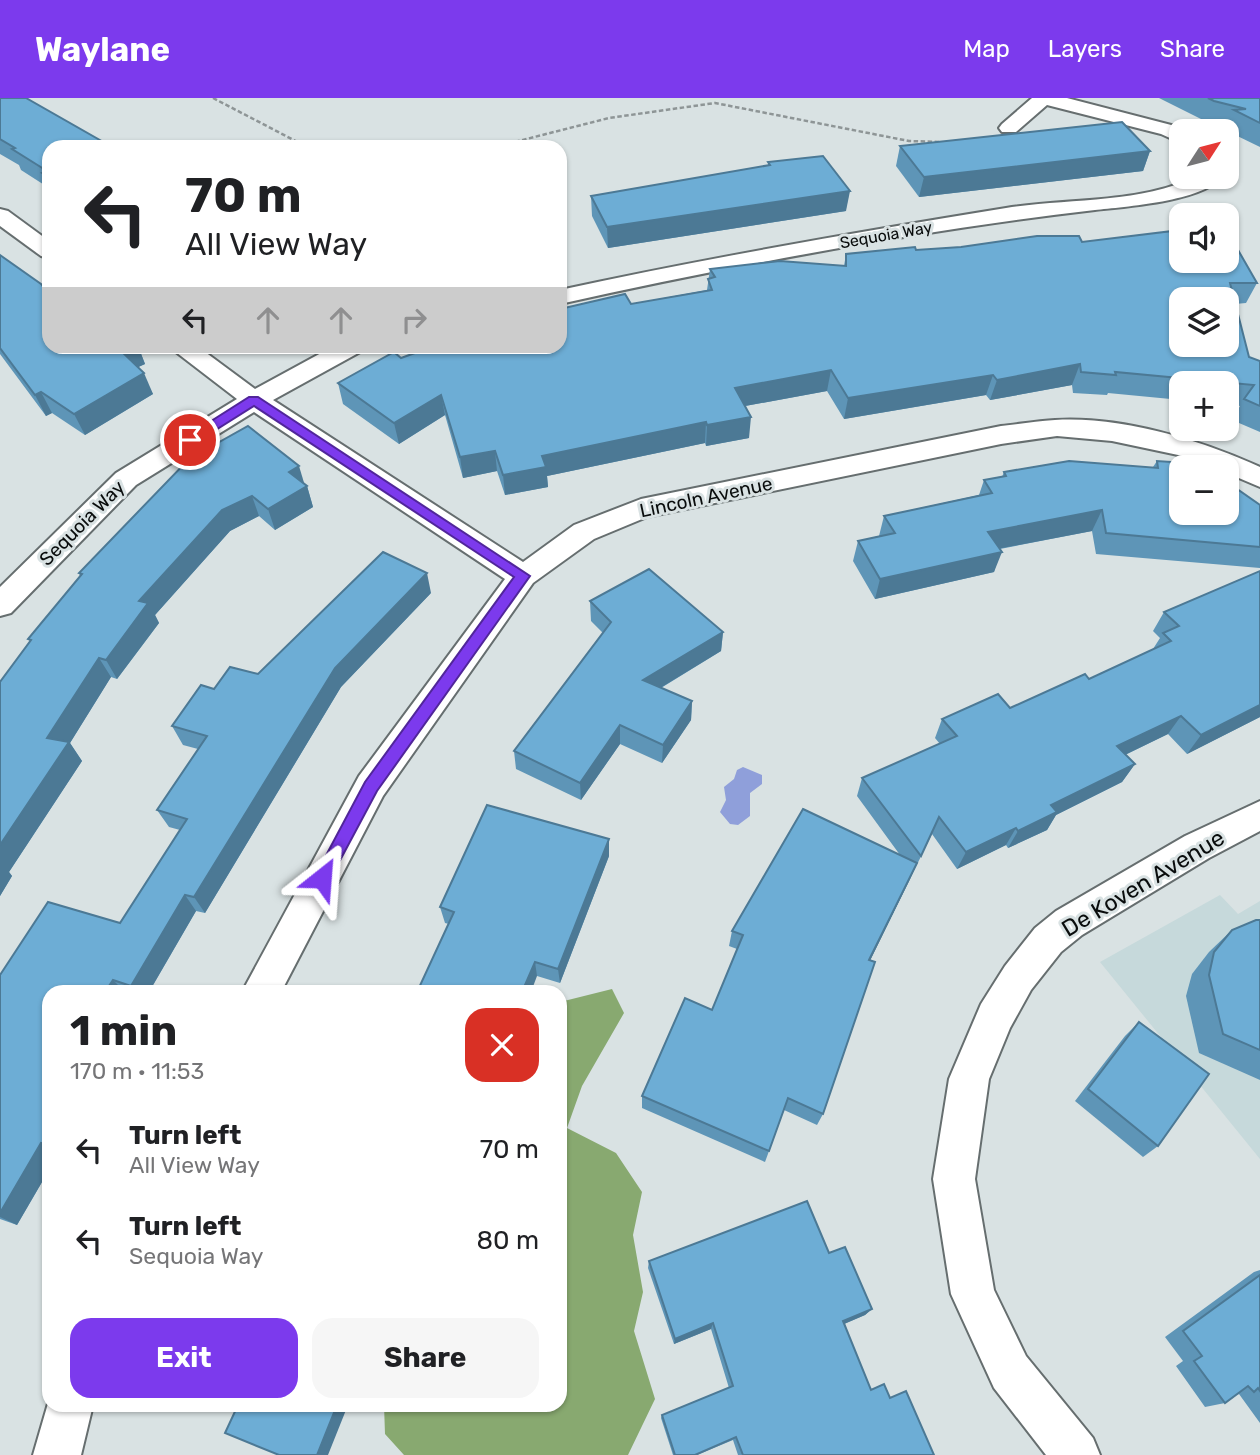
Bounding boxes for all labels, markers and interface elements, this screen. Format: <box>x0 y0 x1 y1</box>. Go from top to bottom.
text: Waylane <box>35 30 170 69</box>
text: Map <box>963 35 1010 63</box>
text: Layers <box>1048 35 1122 63</box>
text: Share <box>1160 35 1225 63</box>
north arrow <box>1169 119 1239 189</box>
map controls <box>1169 119 1239 525</box>
text: 70 m <box>185 166 302 224</box>
icon: left <box>70 168 161 259</box>
button: sound <box>1169 203 1239 273</box>
street label: Sequoia Way <box>838 217 934 252</box>
text: All View Way <box>185 225 367 263</box>
button: layers <box>1169 287 1239 357</box>
icon: left <box>176 301 214 339</box>
icon: ahead <box>249 301 287 339</box>
icon: ahead <box>322 301 360 339</box>
icon: right <box>395 301 433 339</box>
button: + <box>1169 371 1239 441</box>
pin <box>160 410 220 470</box>
icon: arrive <box>171 421 209 459</box>
button: − <box>1169 455 1239 525</box>
street label: Lincoln Avenue <box>638 472 774 522</box>
street label: Sequoia Way <box>35 476 129 570</box>
street label: De Koven Avenue <box>1057 823 1229 943</box>
position arrow <box>285 841 359 915</box>
text: 1 min <box>70 1006 177 1056</box>
button: close <box>465 1008 539 1082</box>
text: 170 m · 11:53 <box>70 1057 204 1085</box>
text: Turn left <box>129 1120 241 1151</box>
icon: left <box>70 1131 108 1169</box>
text: 70 m <box>480 1134 539 1165</box>
text: All View Way <box>129 1151 260 1179</box>
text: Turn left <box>129 1211 241 1242</box>
icon: left <box>70 1222 108 1260</box>
text: 80 m <box>476 1225 539 1256</box>
text: Sequoia Way <box>129 1242 264 1270</box>
button: Exit <box>70 1318 298 1398</box>
button: Share <box>312 1318 539 1398</box>

